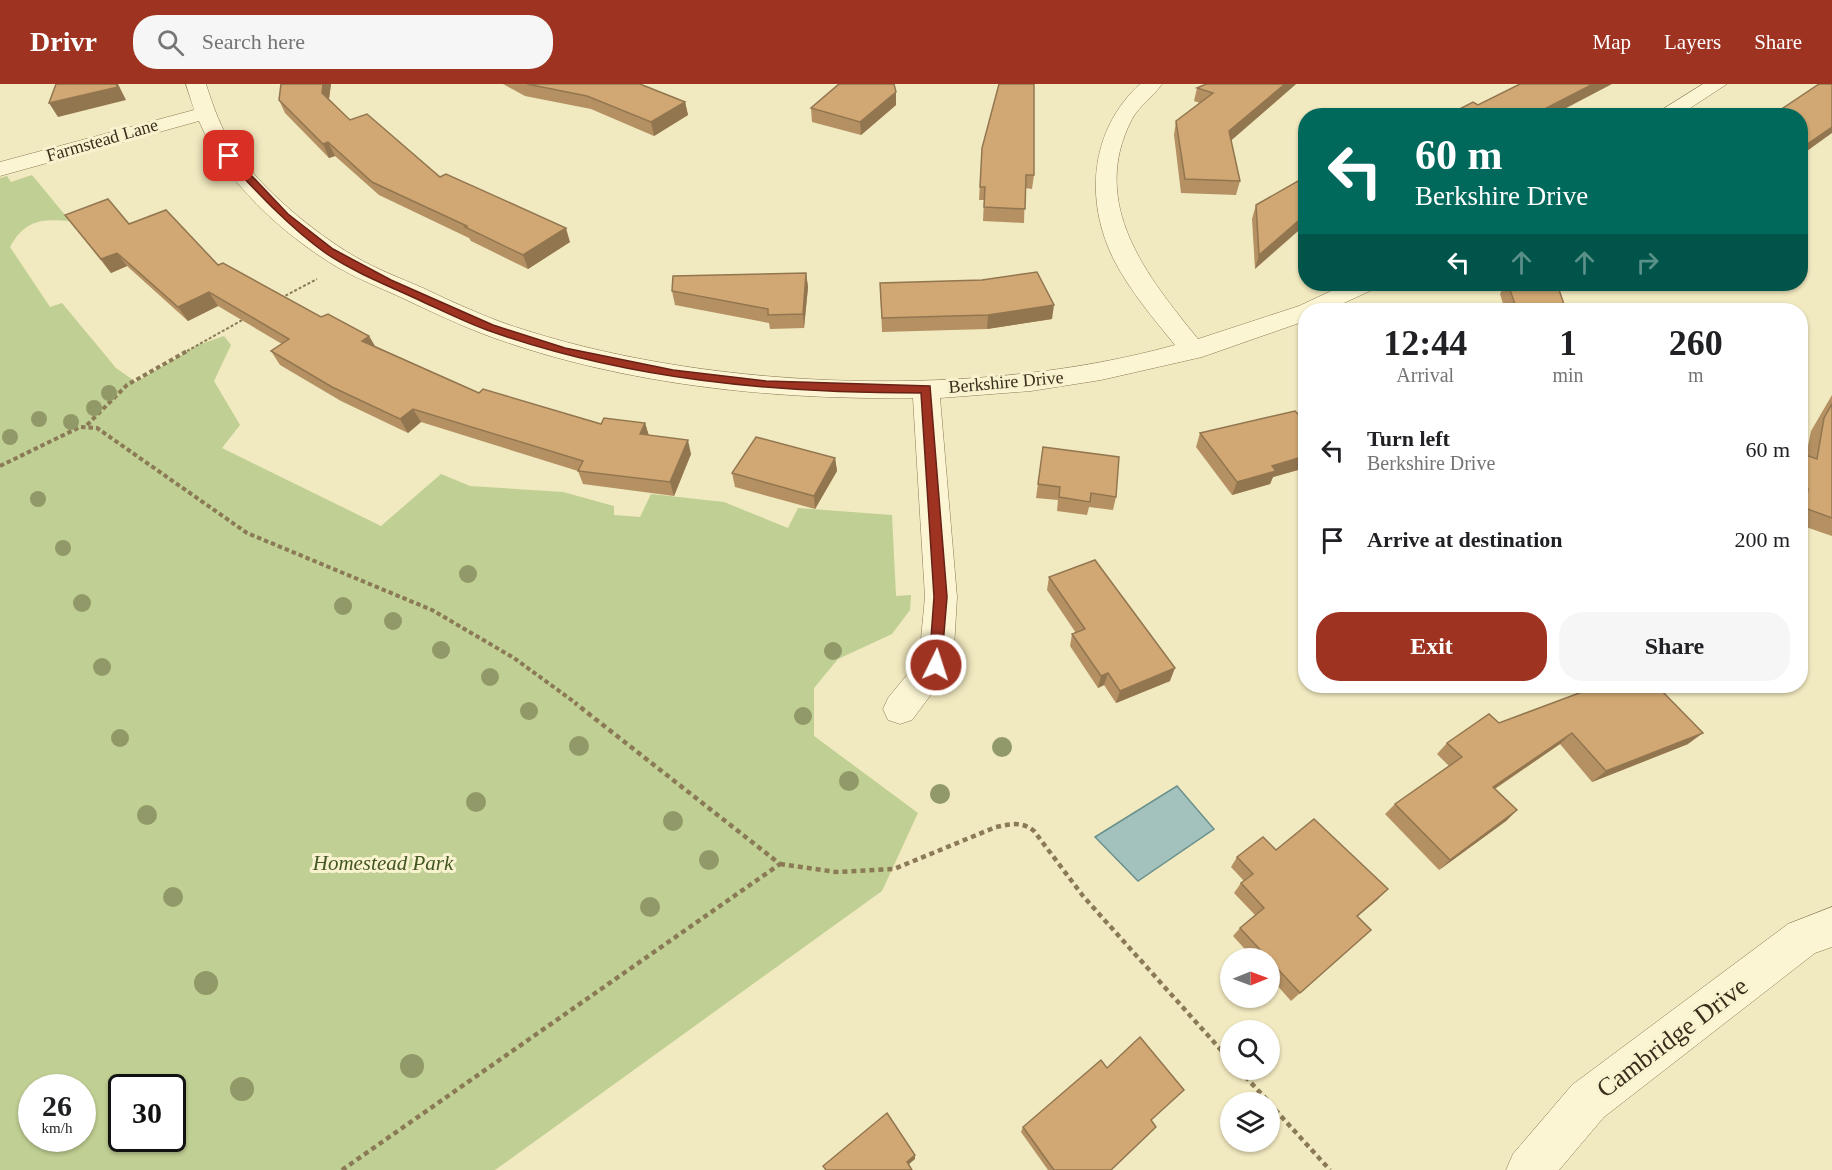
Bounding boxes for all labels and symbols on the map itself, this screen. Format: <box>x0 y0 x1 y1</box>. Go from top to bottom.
street label: Farmstead Lane <box>44 114 160 166</box>
pin <box>203 130 254 181</box>
street label: Berkshire Drive <box>948 367 1064 397</box>
position arrow <box>904 633 968 697</box>
park label: Homestead Park <box>312 851 454 875</box>
north arrow <box>1220 948 1280 1008</box>
street label: Cambridge Drive <box>1591 971 1753 1104</box>
speed limit sign: 30 <box>108 1074 186 1152</box>

